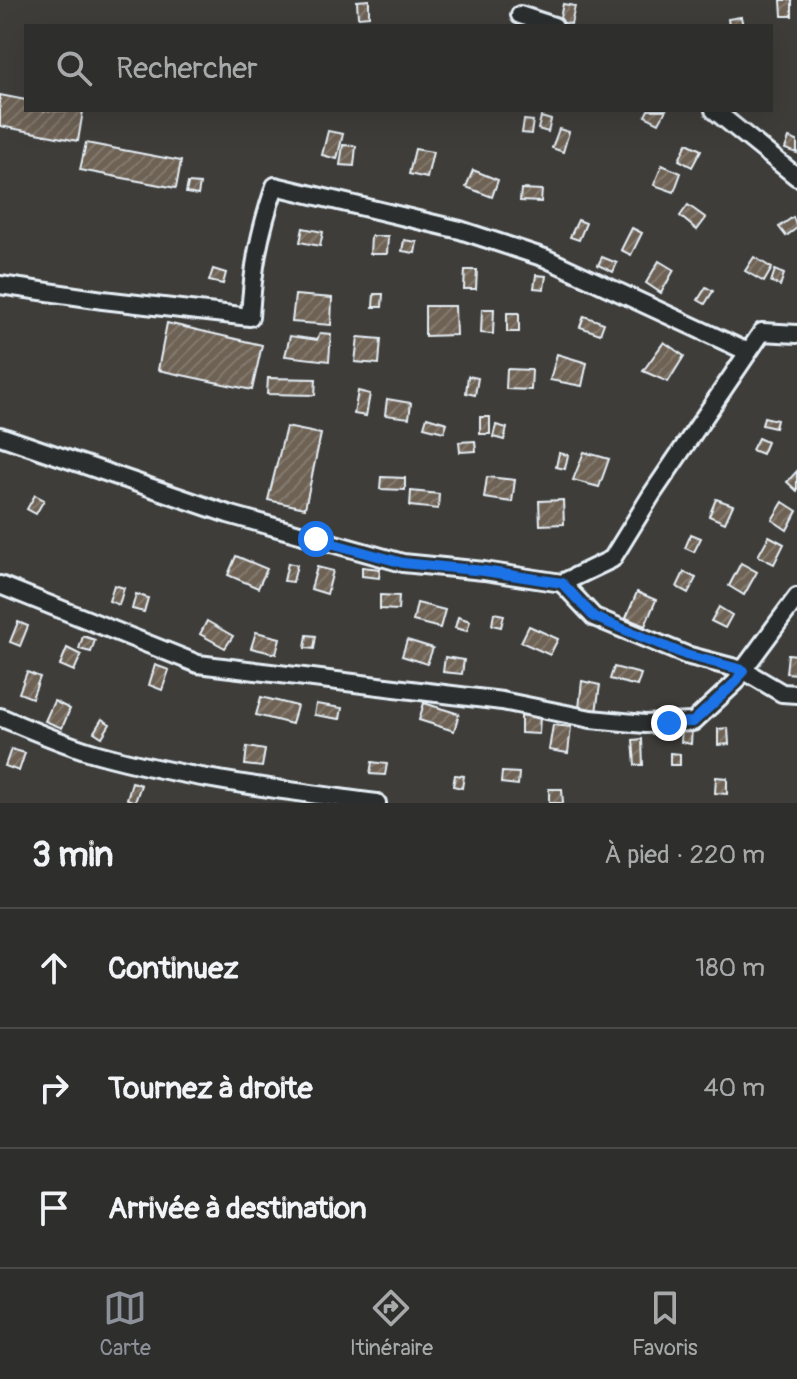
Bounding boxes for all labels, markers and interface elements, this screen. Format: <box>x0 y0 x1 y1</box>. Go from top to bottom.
search box <box>24 24 773 112</box>
icon: search <box>52 46 96 90</box>
text: Rechercher <box>116 50 258 87</box>
route start <box>298 521 334 557</box>
route end <box>651 705 687 741</box>
text: 3 min <box>32 834 114 877</box>
text: À pied · 220 m <box>604 839 765 871</box>
icon: ahead <box>32 946 76 990</box>
text: Continuez <box>108 950 239 987</box>
text: 180 m <box>695 952 765 984</box>
icon: right <box>32 1066 76 1110</box>
text: Tournez à droite <box>108 1070 312 1107</box>
text: 40 m <box>703 1072 765 1104</box>
icon: arrive <box>32 1186 76 1230</box>
text: Arrivée à destination <box>108 1190 367 1227</box>
tab: Carte <box>99 1286 151 1362</box>
tab: Itinéraire <box>350 1286 433 1362</box>
tab: Favoris <box>632 1286 698 1362</box>

